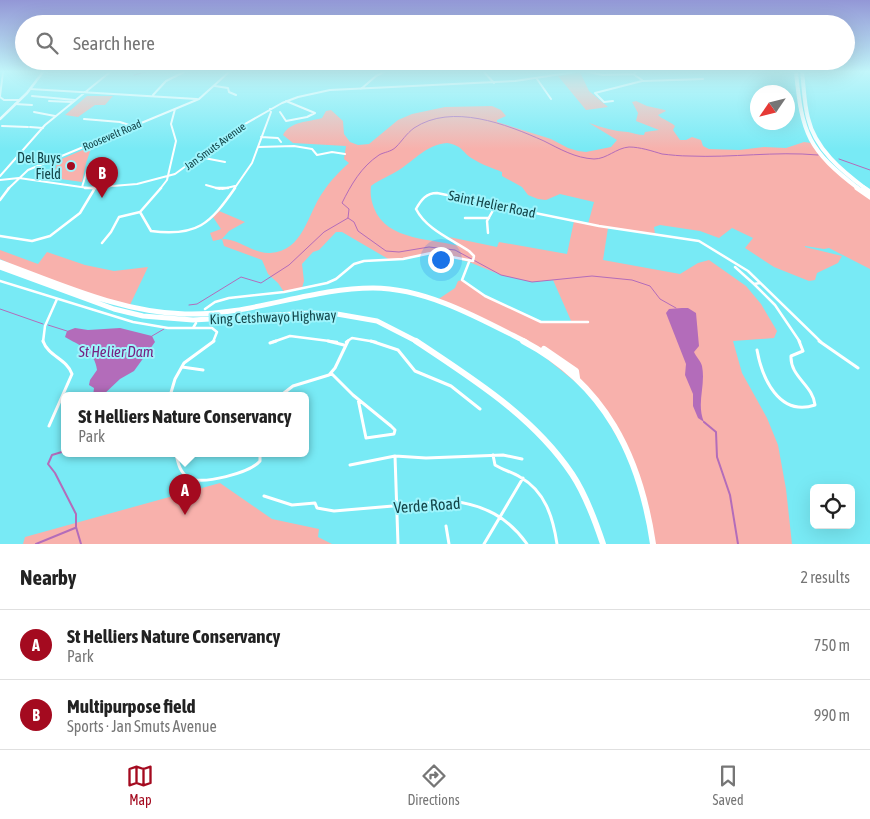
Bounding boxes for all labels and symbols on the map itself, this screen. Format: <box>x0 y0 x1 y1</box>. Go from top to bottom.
north arrow <box>750 85 795 130</box>
street label: Roosevelt Road <box>81 117 143 153</box>
street label: Jan Smuts Avenue <box>182 120 248 172</box>
place label: Del Buys Field <box>17 150 61 182</box>
pin: B <box>86 157 118 198</box>
marker: Del Buys Field <box>65 160 77 172</box>
street label: Saint Helier Road <box>447 187 537 221</box>
your location <box>428 247 454 273</box>
street label: King Cetshwayo Highway <box>209 307 337 327</box>
water label: St Helier Dam <box>77 343 154 360</box>
pin: A <box>169 474 201 515</box>
street label: Verde Road <box>393 494 461 516</box>

